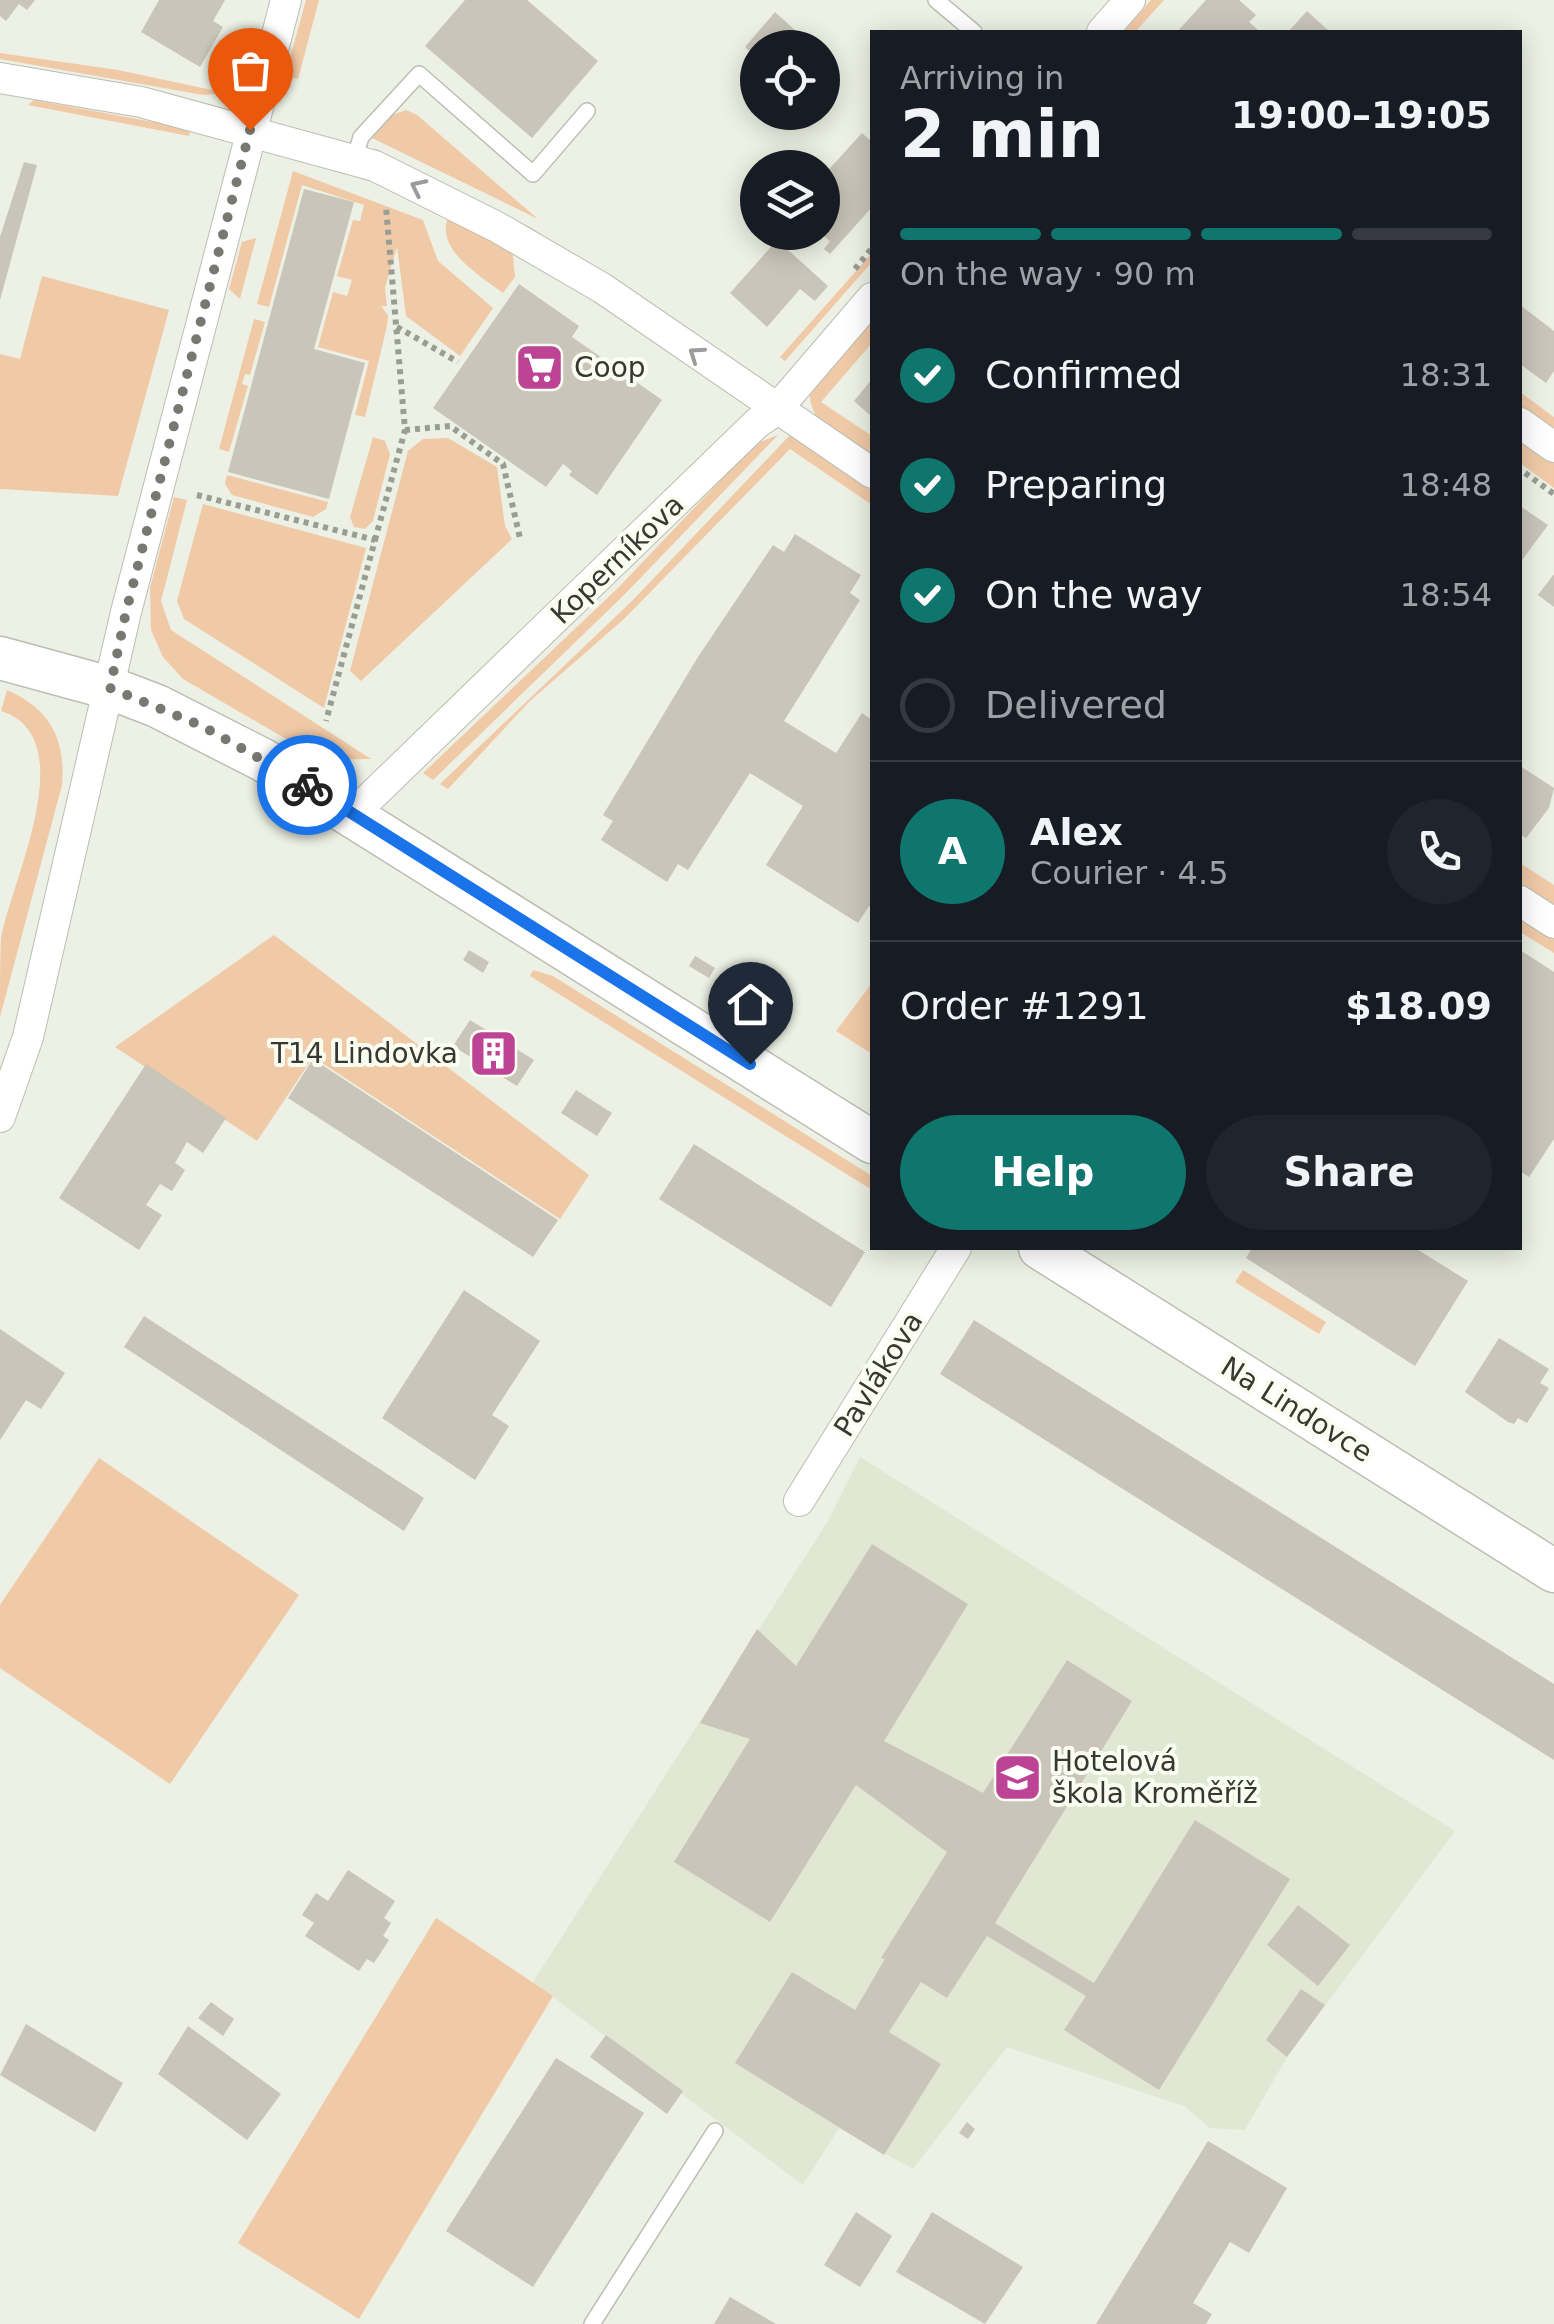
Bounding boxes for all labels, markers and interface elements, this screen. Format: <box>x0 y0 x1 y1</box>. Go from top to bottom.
pin <box>208 28 293 131</box>
map controls <box>740 30 840 250</box>
button: locate <box>740 30 840 130</box>
icon: bag <box>223 43 278 98</box>
text: Arriving in <box>900 59 1064 97</box>
text: 19:00–19:05 <box>1231 93 1492 137</box>
text: 2 min <box>900 97 1104 172</box>
button: layers <box>740 150 840 250</box>
one-way arrow <box>410 179 428 199</box>
text: On the way · 90 m <box>900 255 1196 293</box>
supermarket icon: Coop <box>513 341 565 393</box>
one-way arrow <box>689 348 708 366</box>
icon: check <box>900 348 955 403</box>
place label: Coop <box>574 351 646 384</box>
text: Confirmed <box>985 353 1182 397</box>
text: 18:31 <box>1400 356 1492 394</box>
icon: check <box>900 458 955 513</box>
text: Preparing <box>985 463 1167 507</box>
text: 18:48 <box>1400 466 1492 504</box>
street label: Koperníkova <box>544 488 691 631</box>
icon: check <box>900 568 955 623</box>
text: On the way <box>985 573 1202 617</box>
text: 18:54 <box>1400 576 1492 614</box>
text: Delivered <box>985 683 1167 727</box>
courier <box>257 735 357 835</box>
icon: bike <box>280 758 335 813</box>
button: phone <box>1387 799 1492 904</box>
text: Alex <box>1030 810 1123 854</box>
text: A <box>938 829 967 873</box>
text: Courier · 4.5 <box>1030 854 1229 892</box>
pin <box>708 962 793 1065</box>
icon: home <box>723 977 778 1032</box>
text: Order #1291 <box>900 984 1149 1028</box>
text: $18.09 <box>1345 984 1492 1028</box>
building icon: T14 Lindovka <box>467 1027 519 1079</box>
place label: T14 Lindovka <box>270 1037 458 1070</box>
button: Help <box>900 1115 1186 1230</box>
button: Share <box>1206 1115 1492 1230</box>
street label: Pavlákova <box>827 1306 930 1443</box>
street label: Na Lindovce <box>1215 1350 1379 1469</box>
place label: Hotelová škola Kroměříž <box>1052 1745 1258 1810</box>
school or university icon: Hotelová škola Kroměříž <box>991 1751 1043 1803</box>

